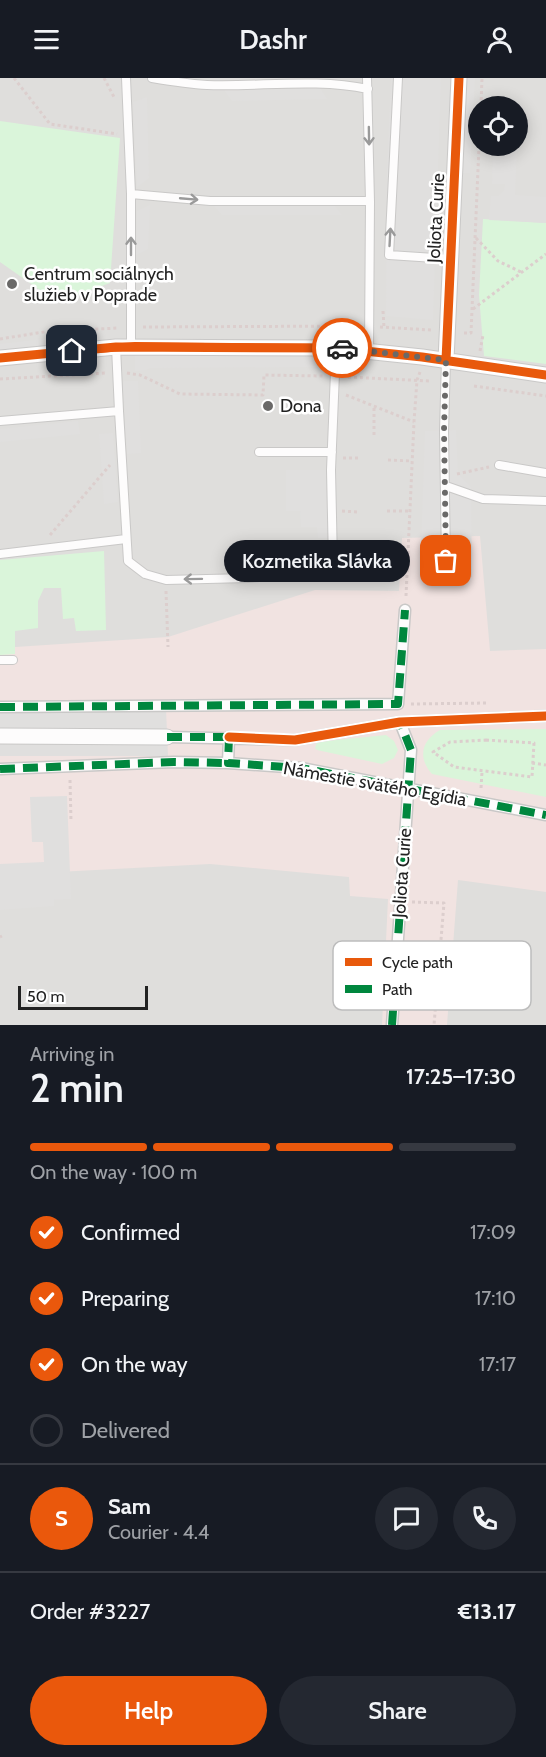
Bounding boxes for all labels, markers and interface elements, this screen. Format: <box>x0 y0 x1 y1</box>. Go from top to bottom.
icon: menu <box>30 23 63 56</box>
text: Dashr <box>239 23 307 56</box>
icon: person <box>483 23 516 56</box>
map controls <box>468 96 528 156</box>
button: locate <box>468 96 528 156</box>
one-way arrow <box>363 126 374 146</box>
street label: Joliota Curie <box>423 173 449 264</box>
one-way arrow <box>179 194 199 205</box>
one-way arrow <box>385 228 396 248</box>
one-way arrow <box>125 236 137 256</box>
place label: Centrum sociálnych služieb v Poprade <box>24 263 174 306</box>
marker: Centrum sociálnych služieb v Poprade <box>5 277 19 291</box>
courier <box>312 318 372 378</box>
pin <box>46 325 97 376</box>
icon: car <box>326 332 359 365</box>
icon: home <box>55 334 88 367</box>
place label: Dona <box>280 395 322 417</box>
marker: Dona <box>261 399 275 413</box>
pin <box>420 535 471 586</box>
callout: Kozmetika Slávka <box>224 540 410 582</box>
icon: bag <box>429 544 462 577</box>
text: Kozmetika Slávka <box>242 549 392 573</box>
one-way arrow <box>183 574 203 585</box>
street label: Námestie svätého Egídia <box>282 757 469 811</box>
street label: Joliota Curie <box>388 827 416 920</box>
legend <box>333 941 531 1010</box>
text: Cycle path <box>382 953 453 972</box>
text: Path <box>382 980 413 999</box>
scale bar <box>18 983 148 1010</box>
text: 50 m <box>27 987 64 1006</box>
text: Arriving in <box>30 1042 114 1066</box>
text: 17:25–17:30 <box>406 1063 516 1090</box>
text: 2 min <box>30 1064 124 1112</box>
text: On the way · 100 m <box>30 1160 197 1184</box>
icon: check <box>30 1216 63 1249</box>
text: Confirmed <box>81 1219 180 1246</box>
text: 17:09 <box>470 1220 516 1244</box>
icon: check <box>30 1282 63 1315</box>
text: Preparing <box>81 1285 169 1312</box>
text: 17:10 <box>475 1286 516 1310</box>
icon: check <box>30 1348 63 1381</box>
text: On the way <box>81 1351 188 1378</box>
text: 17:17 <box>479 1352 516 1376</box>
text: Delivered <box>81 1417 170 1444</box>
button: chat <box>375 1487 438 1550</box>
button: phone <box>453 1487 516 1550</box>
text: Sam <box>108 1493 151 1520</box>
text: S <box>55 1505 68 1532</box>
text: Courier · 4.4 <box>108 1520 209 1544</box>
text: Order #3227 <box>30 1598 150 1625</box>
text: €13.17 <box>458 1598 516 1625</box>
button: Help <box>30 1676 267 1745</box>
button: Share <box>279 1676 516 1745</box>

